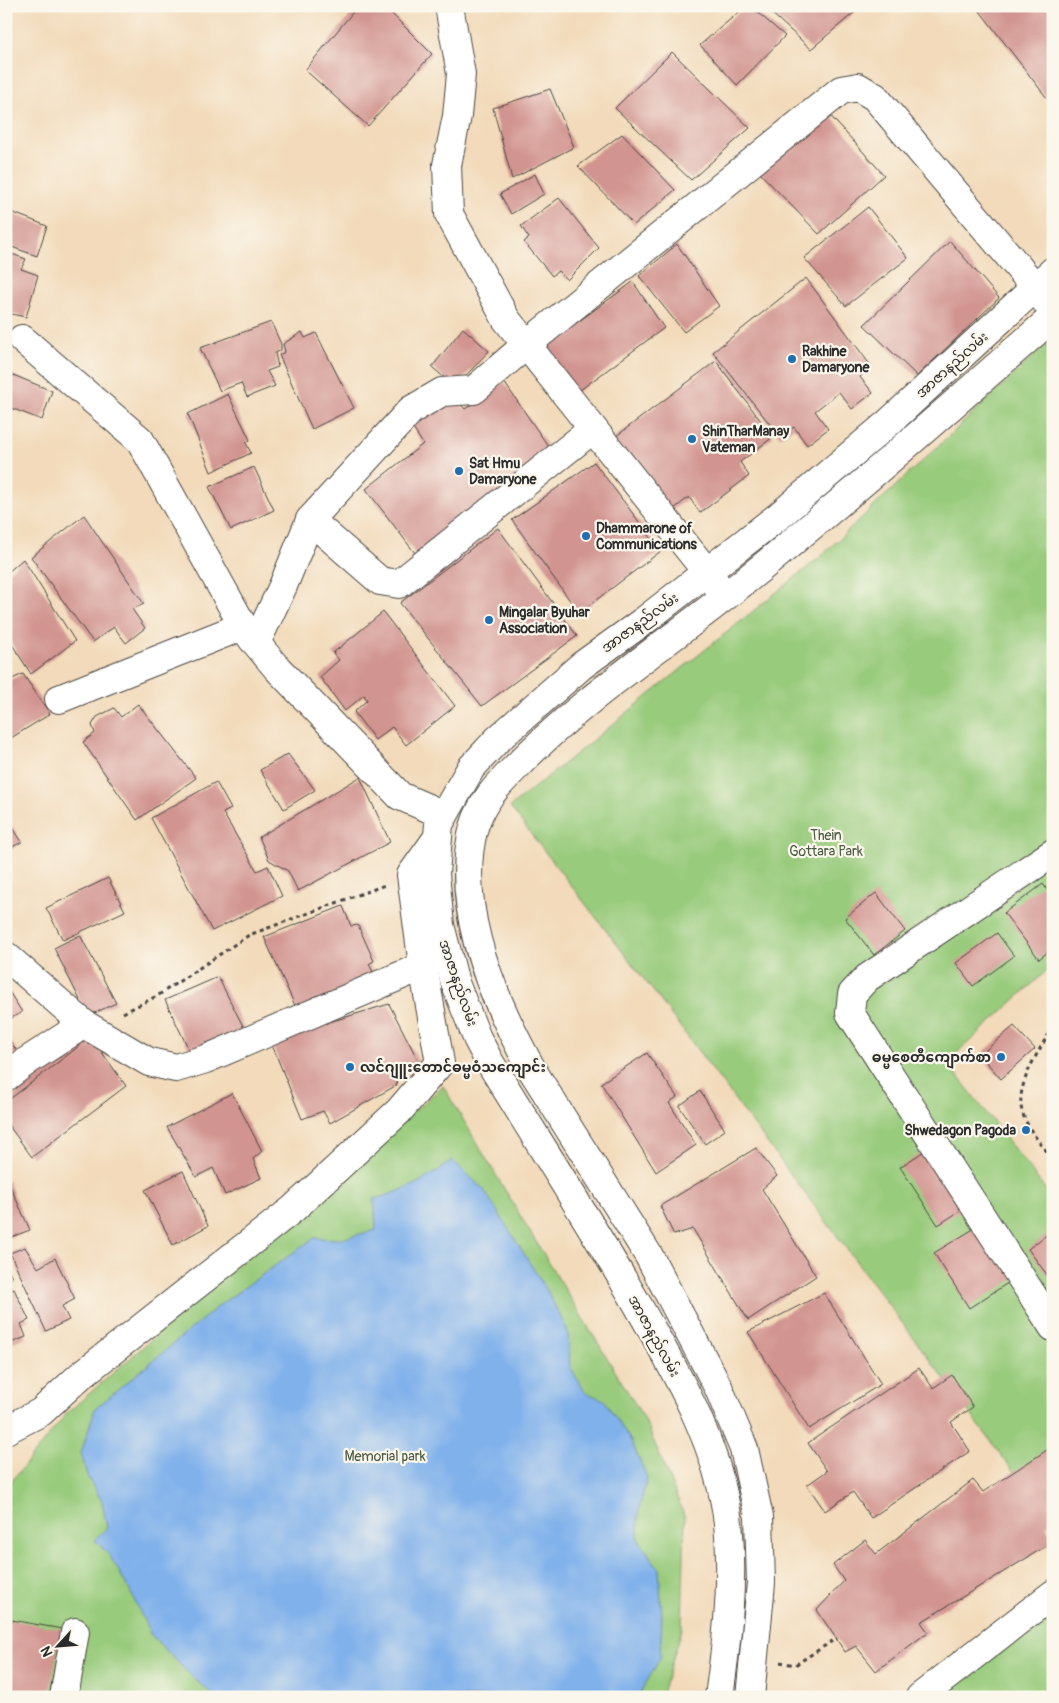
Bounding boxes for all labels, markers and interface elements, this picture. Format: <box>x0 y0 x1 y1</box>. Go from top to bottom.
street label: အာဇာနည်လမ်း <box>911 327 993 404</box>
place label: Rakhine Damaryone <box>802 343 871 376</box>
marker: Rakhine Damaryone <box>786 353 798 365</box>
place label: ShinTharManay Vateman <box>702 423 789 456</box>
marker: ShinTharManay Vateman <box>686 433 698 445</box>
place label: Sat Hmu Damaryone <box>469 455 538 488</box>
marker: Sat Hmu Damaryone <box>453 465 465 477</box>
place label: Dhammarone of Communications <box>596 520 697 553</box>
marker: Dhammarone of Communications <box>580 530 592 542</box>
street label: အာဇာနည်လမ်း <box>597 588 684 659</box>
place label: Mingalar Byuhar Association <box>499 604 591 637</box>
marker: Mingalar Byuhar Association <box>483 614 495 626</box>
park label: Thein Gottara Park <box>789 827 863 860</box>
street label: အာဇာနည်လမ်း <box>432 937 483 1030</box>
place label: ဓမ္မစေတီကျောက်စာ <box>872 1047 991 1069</box>
marker: ဓမ္မစေတီကျောက်စာ <box>995 1051 1007 1063</box>
place label: လင်ဂျူးတောင်ဓမ္မဝံသကျောင်း <box>360 1057 546 1079</box>
marker: လင်ဂျူးတောင်ဓမ္မဝံသကျောင်း <box>344 1061 356 1073</box>
place label: Shwedagon Pagoda <box>905 1122 1016 1139</box>
marker: Shwedagon Pagoda <box>1020 1124 1032 1136</box>
street label: အာဇာနည်လမ်း <box>622 1291 685 1381</box>
park label: Memorial park <box>344 1448 426 1465</box>
north arrow <box>32 1620 82 1670</box>
text: N <box>37 1643 56 1659</box>

